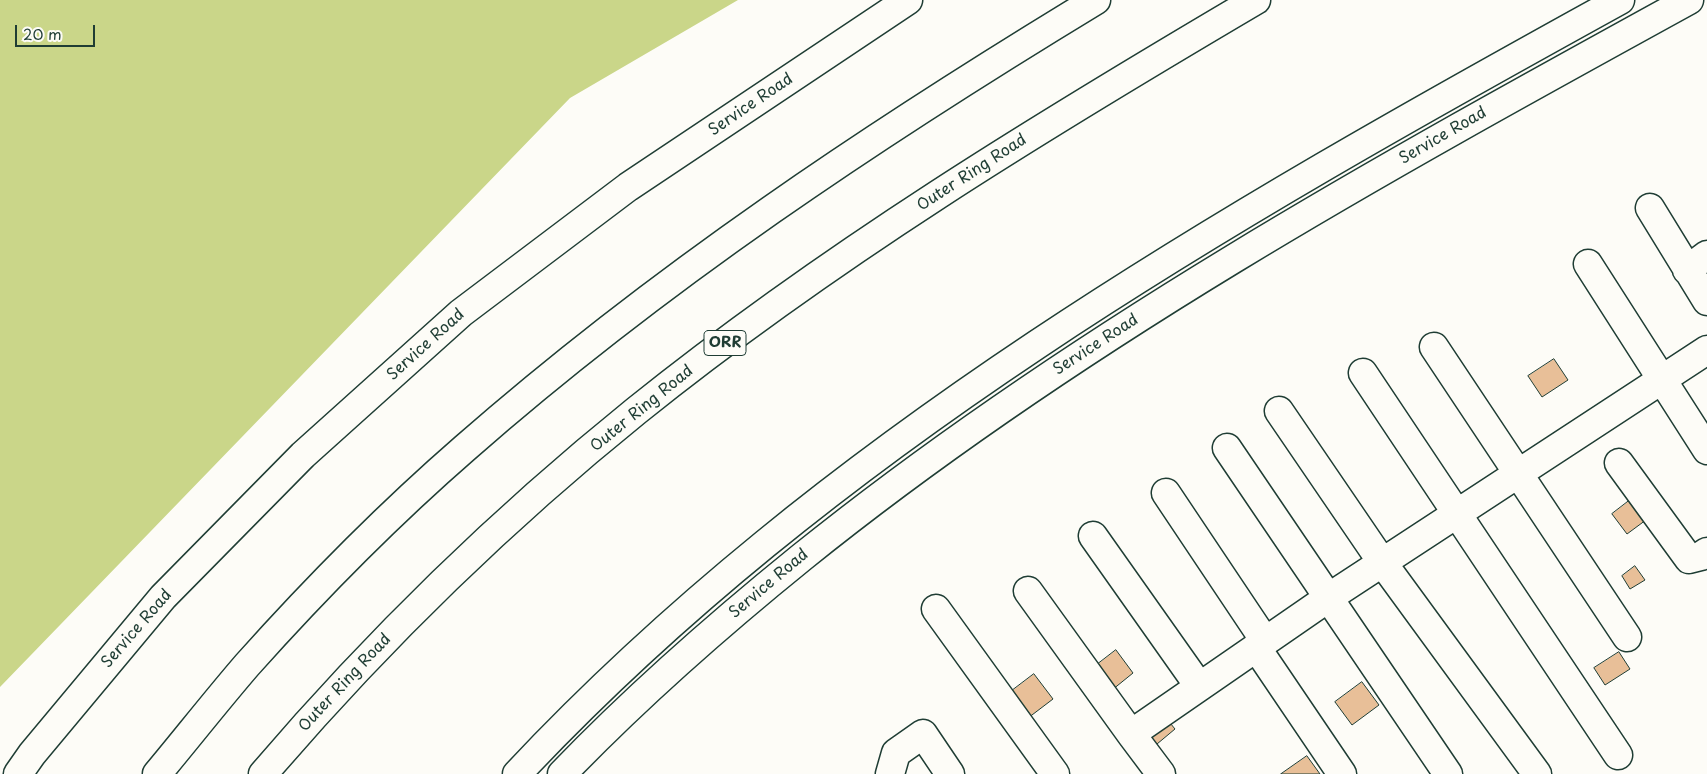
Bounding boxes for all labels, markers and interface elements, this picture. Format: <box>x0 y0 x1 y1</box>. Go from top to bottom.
scale bar <box>18 15 98 47</box>
text: 20 m <box>23 22 62 45</box>
street label: Service Road <box>705 70 797 140</box>
street label: Service Road <box>1396 103 1490 169</box>
street label: Outer Ring Road <box>914 130 1030 216</box>
street label: Service Road <box>383 305 469 385</box>
street label: Service Road <box>1050 310 1142 380</box>
road number: ORR <box>704 330 746 356</box>
street label: Outer Ring Road <box>587 362 697 456</box>
street label: Service Road <box>725 545 813 623</box>
street label: Service Road <box>98 586 176 672</box>
street label: Outer Ring Road <box>295 630 395 736</box>

